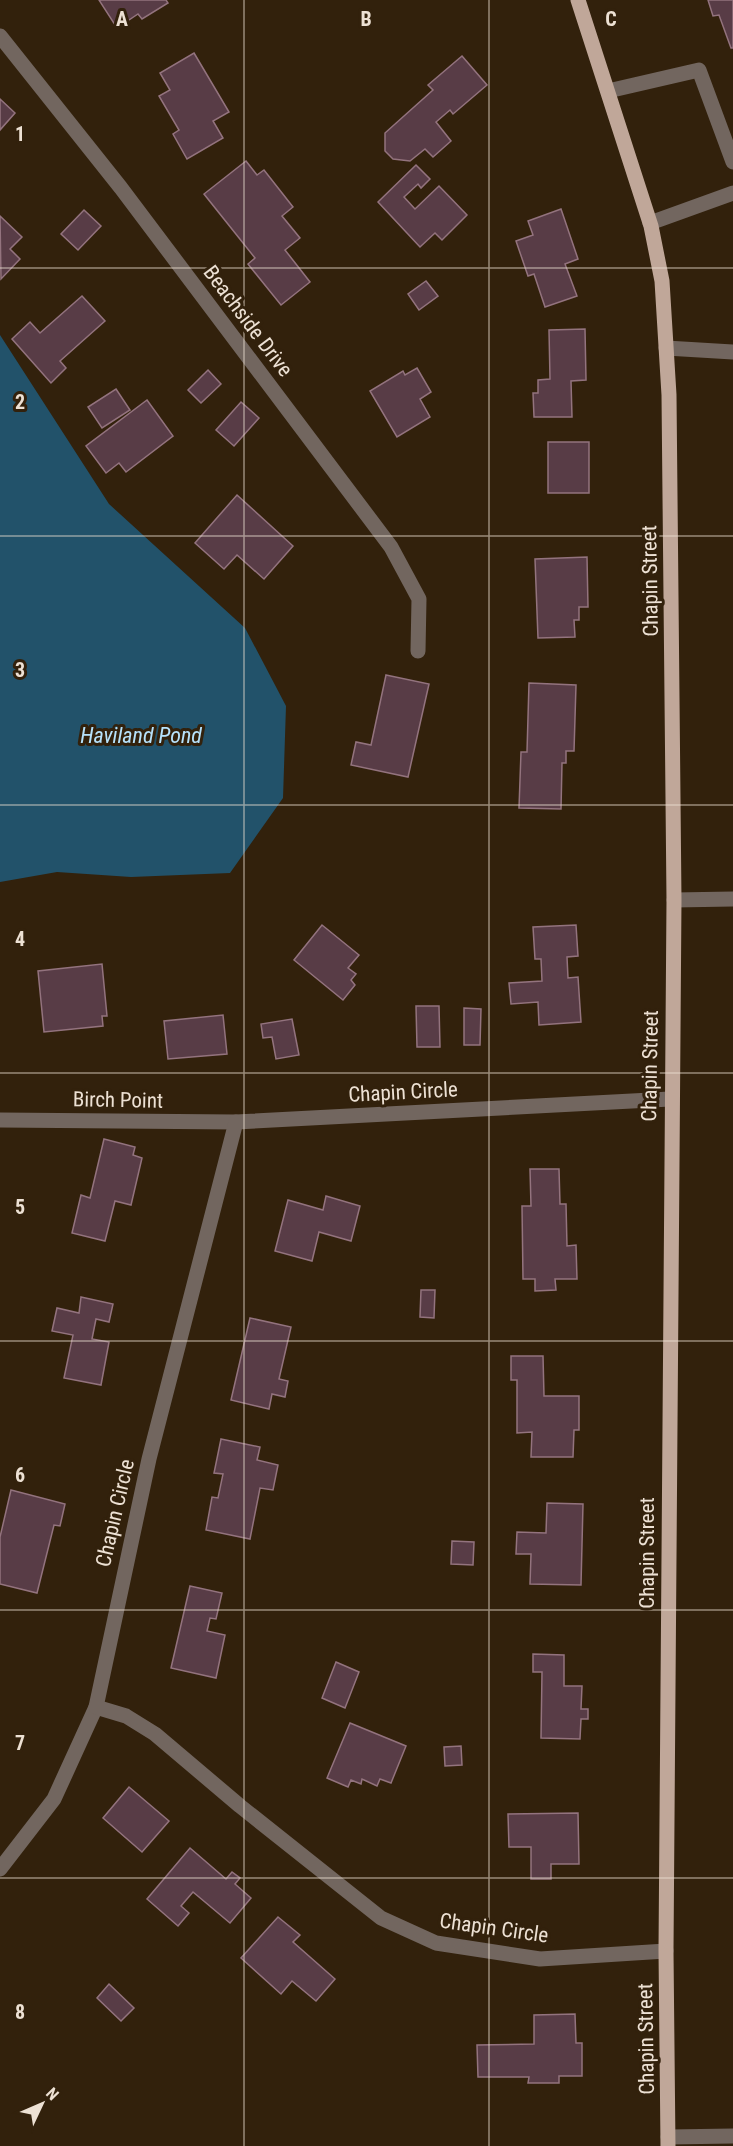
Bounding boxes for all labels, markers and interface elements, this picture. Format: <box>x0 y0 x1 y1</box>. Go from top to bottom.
text: A <box>116 7 128 31</box>
text: B <box>360 7 372 31</box>
text: C <box>605 7 617 31</box>
text: 1 <box>15 122 25 146</box>
street label: Beachside Drive <box>199 261 298 381</box>
text: 2 <box>15 390 25 414</box>
street label: Chapin Street <box>637 525 663 637</box>
text: 3 <box>15 658 25 682</box>
water label: Haviland Pond <box>80 723 202 748</box>
text: 4 <box>15 927 25 951</box>
street label: Chapin Street <box>637 1010 663 1122</box>
street label: Chapin Circle <box>348 1077 458 1107</box>
street label: Birch Point <box>73 1087 163 1113</box>
text: 5 <box>15 1195 25 1219</box>
street label: Chapin Circle <box>91 1457 139 1569</box>
text: 6 <box>15 1463 25 1487</box>
street label: Chapin Street <box>635 1497 659 1609</box>
text: 7 <box>15 1731 25 1755</box>
street label: Chapin Circle <box>438 1908 550 1948</box>
street label: Chapin Street <box>633 1983 659 2095</box>
text: 8 <box>15 2000 25 2024</box>
north arrow <box>12 2074 72 2134</box>
text: N <box>42 2084 63 2104</box>

